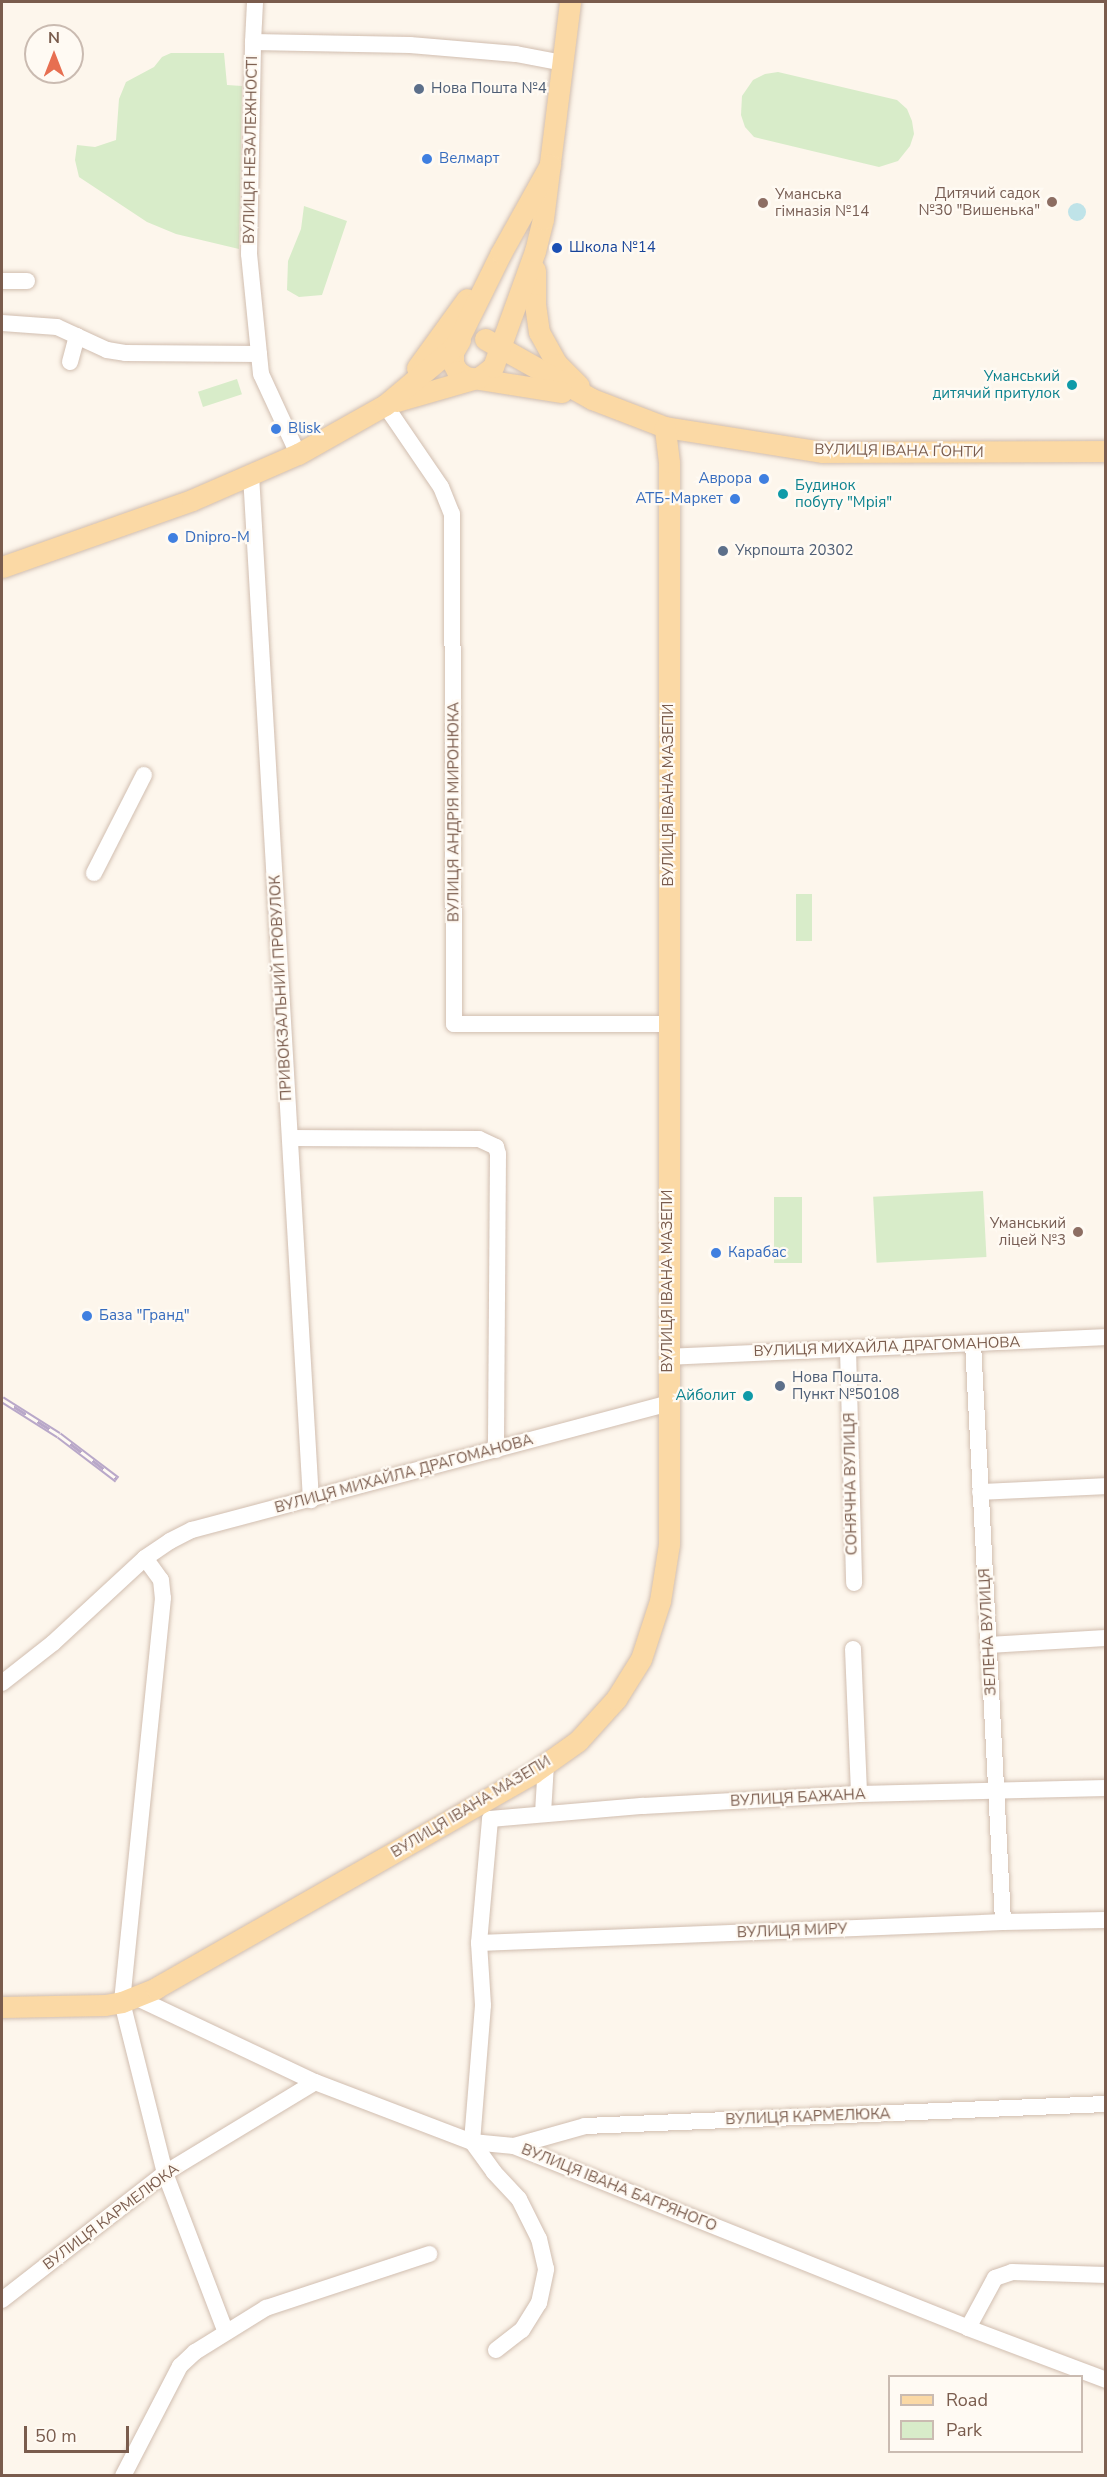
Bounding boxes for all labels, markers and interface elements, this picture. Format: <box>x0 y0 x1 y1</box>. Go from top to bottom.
north arrow <box>24 24 84 84</box>
text: N <box>48 27 60 49</box>
street label: ВУЛИЦЯ НЕЗАЛЕЖНОСТІ <box>240 56 262 244</box>
place label: Нова Пошта №4 <box>431 80 547 98</box>
marker: Нова Пошта №4 <box>412 82 426 96</box>
place label: Велмарт <box>439 150 499 168</box>
marker: Велмарт <box>420 152 434 166</box>
place label: Дитячий садок №30 "Вишенька" <box>918 184 1040 219</box>
place label: Уманська гімназія №14 <box>775 185 869 220</box>
marker: Дитячий садок №30 "Вишенька" <box>1045 195 1059 209</box>
marker: Уманська гімназія №14 <box>756 196 770 210</box>
place label: Школа №14 <box>569 239 656 257</box>
marker: Школа №14 <box>550 241 564 255</box>
place label: Уманський дитячий притулок <box>932 367 1060 402</box>
marker: Уманський дитячий притулок <box>1065 378 1079 392</box>
place label: Blisk <box>288 420 321 438</box>
marker: Blisk <box>269 422 283 436</box>
street label: ВУЛИЦЯ ІВАНА ҐОНТИ <box>814 441 984 461</box>
place label: Аврора <box>698 470 752 488</box>
marker: Аврора <box>757 472 771 486</box>
place label: Будинок побуту "Мрія" <box>795 476 892 511</box>
marker: Будинок побуту "Мрія" <box>776 487 790 501</box>
place label: АТБ-Маркет <box>636 490 723 508</box>
marker: АТБ-Маркет <box>728 492 742 506</box>
place label: Dnipro-M <box>185 529 250 547</box>
marker: Dnipro-M <box>166 531 180 545</box>
place label: Укрпошта 20302 <box>735 542 854 560</box>
marker: Укрпошта 20302 <box>716 544 730 558</box>
street label: ВУЛИЦЯ АНДРІЯ МИРОНЮКА <box>445 702 463 922</box>
street label: ВУЛИЦЯ ІВАНА МАЗЕПИ <box>660 704 678 886</box>
street label: ПРИВОКЗАЛЬНИЙ ПРОВУЛОК <box>266 875 296 1101</box>
street label: ВУЛИЦЯ ІВАНА МАЗЕПИ <box>659 1190 677 1372</box>
place label: Уманський ліцей №3 <box>990 1214 1066 1249</box>
marker: Уманський ліцей №3 <box>1071 1225 1085 1239</box>
place label: Карабас <box>728 1244 786 1262</box>
marker: Карабас <box>709 1246 723 1260</box>
place label: База "Гранд" <box>99 1307 190 1325</box>
marker: База "Гранд" <box>80 1309 94 1323</box>
street label: ВУЛИЦЯ МИХАЙЛА ДРАГОМАНОВА <box>753 1333 1021 1361</box>
place label: Нова Пошта. Пункт №50108 <box>792 1368 900 1403</box>
marker: Нова Пошта. Пункт №50108 <box>773 1379 787 1393</box>
place label: Айболит <box>675 1387 736 1405</box>
marker: Айболит <box>741 1389 755 1403</box>
street label: СОНЯЧНА ВУЛИЦЯ <box>841 1413 861 1555</box>
street label: ВУЛИЦЯ МИХАЙЛА ДРАГОМАНОВА <box>273 1431 535 1517</box>
street label: ЗЕЛЕНА ВУЛИЦЯ <box>976 1568 1000 1696</box>
street label: ВУЛИЦЯ ІВАНА МАЗЕПИ <box>388 1752 554 1862</box>
street label: ВУЛИЦЯ БАЖАНА <box>730 1785 866 1811</box>
street label: ВУЛИЦЯ МИРУ <box>737 1920 847 1942</box>
street label: ВУЛИЦЯ КАРМЕЛЮКА <box>725 2105 891 2129</box>
street label: ВУЛИЦЯ ІВАНА БАГРЯНОГО <box>519 2140 719 2236</box>
street label: ВУЛИЦЯ КАРМЕЛЮКА <box>40 2160 182 2274</box>
legend <box>888 2375 1083 2453</box>
text: Road <box>946 2388 988 2412</box>
scale bar <box>27 2414 132 2452</box>
text: Park <box>946 2418 982 2442</box>
text: 50 m <box>35 2424 77 2448</box>

